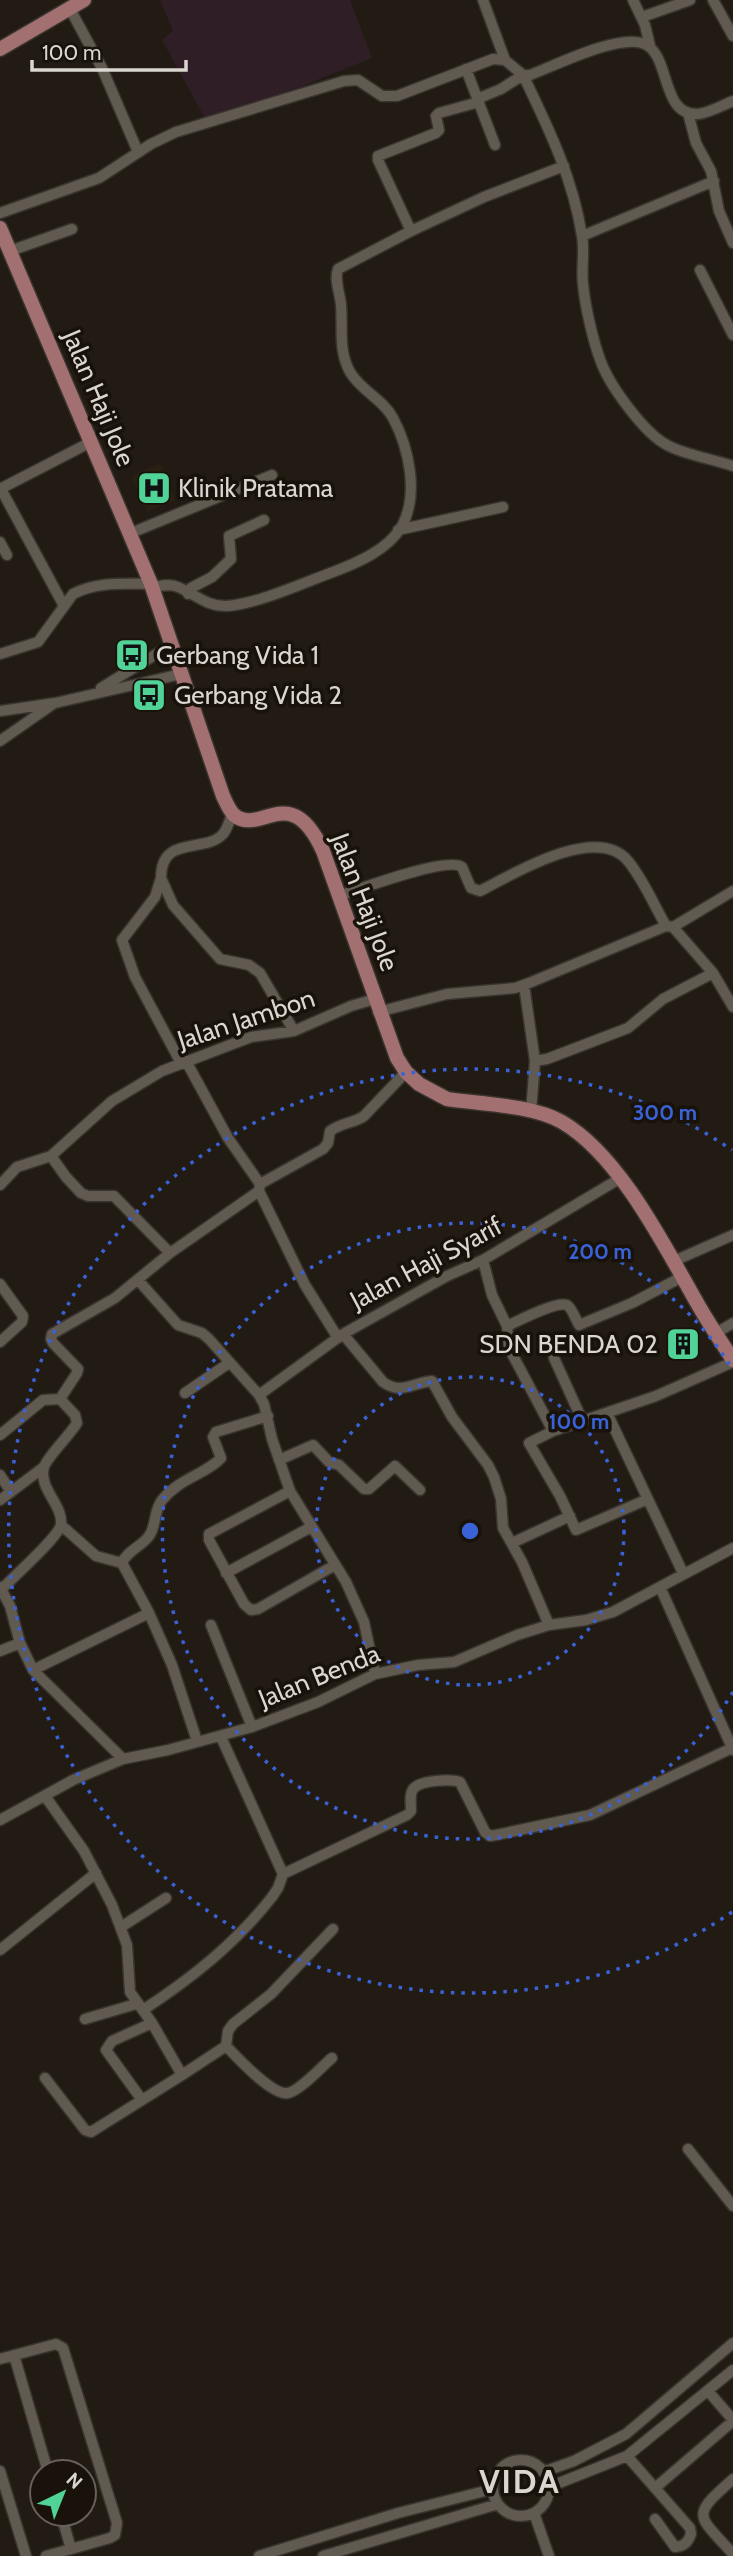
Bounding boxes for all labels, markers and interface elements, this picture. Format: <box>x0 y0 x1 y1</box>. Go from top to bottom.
scale bar <box>32 28 186 72</box>
text: 100 m <box>42 40 101 65</box>
street label: Jalan Haji Jole <box>56 324 142 471</box>
hospital icon: Klinik Pratama <box>135 469 173 507</box>
place label: Klinik Pratama <box>178 472 334 504</box>
bus stop icon: Gerbang Vida 1 <box>113 636 151 674</box>
place label: Gerbang Vida 1 <box>156 639 319 671</box>
bus stop icon: Gerbang Vida 2 <box>130 676 168 714</box>
place label: Gerbang Vida 2 <box>174 679 342 711</box>
street label: Jalan Haji Jole <box>324 828 406 976</box>
street label: Jalan Jambon <box>172 982 319 1057</box>
text: 300 m <box>633 1100 697 1125</box>
street label: Jalan Haji Syarif <box>343 1209 508 1317</box>
text: 200 m <box>568 1239 632 1264</box>
building icon: SDN BENDA 02 <box>664 1325 702 1363</box>
place label: SDN BENDA 02 <box>479 1328 658 1360</box>
text: 100 m <box>549 1409 609 1434</box>
centre of rings <box>458 1519 482 1543</box>
street label: Jalan Benda <box>253 1637 385 1715</box>
north arrow <box>28 2458 98 2528</box>
district label: VIDA <box>479 2461 561 2501</box>
text: N <box>61 2468 87 2494</box>

